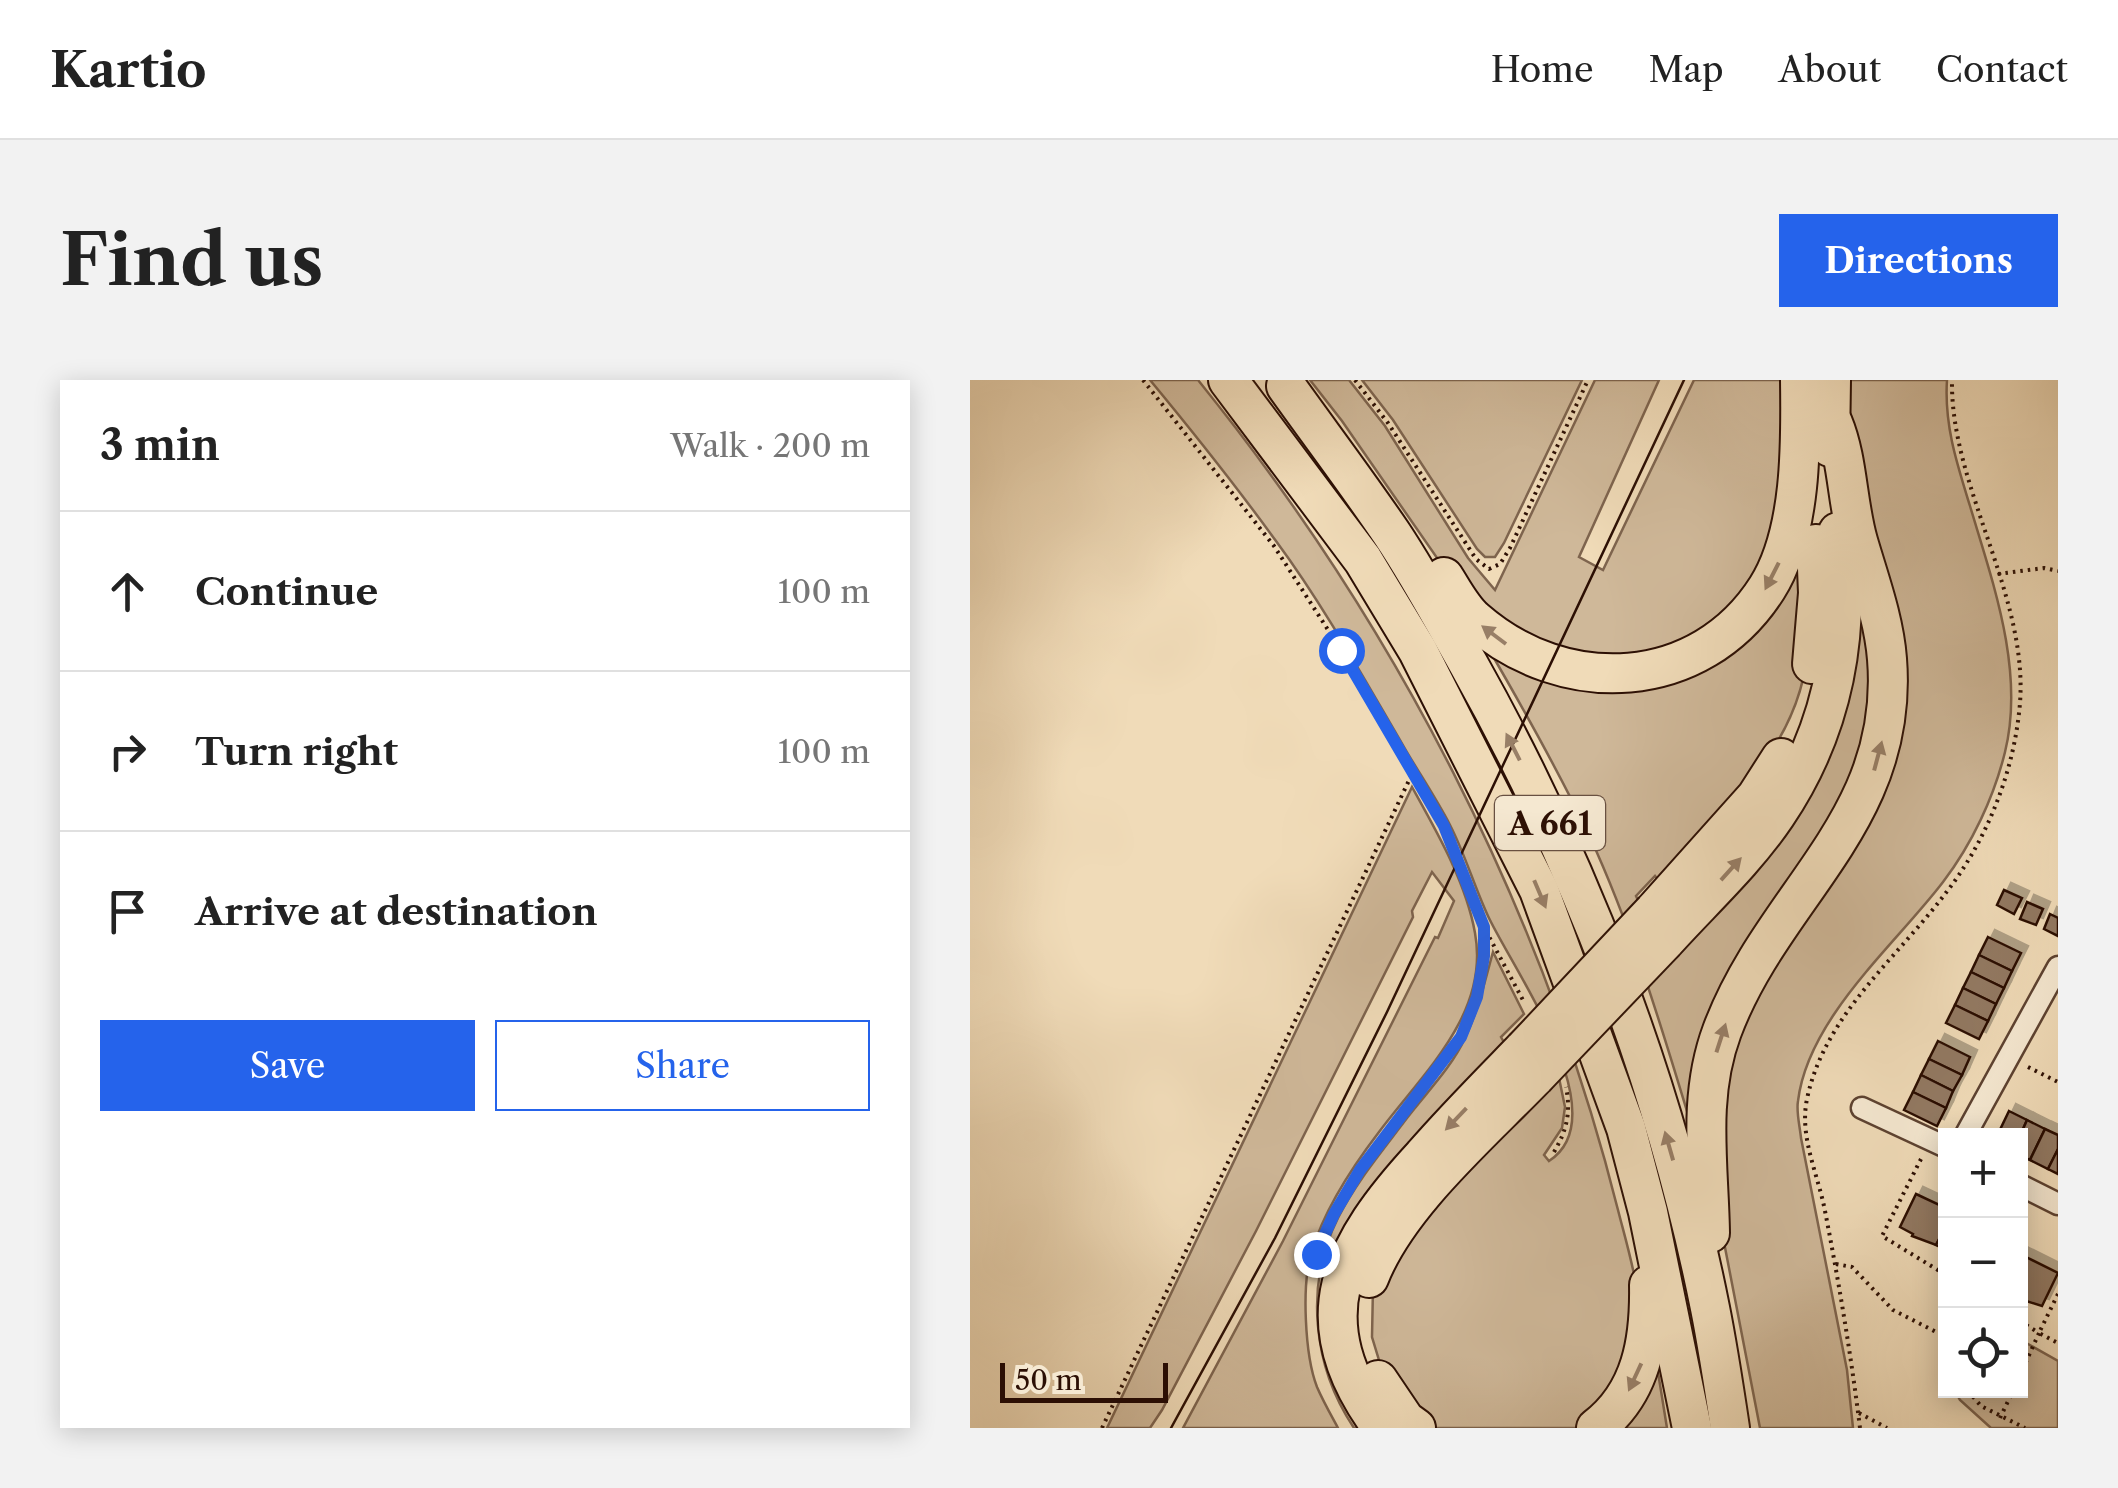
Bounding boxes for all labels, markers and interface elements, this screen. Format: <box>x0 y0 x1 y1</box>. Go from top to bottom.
text: Kartio <box>50 40 207 99</box>
text: Home <box>1491 48 1593 91</box>
text: Map <box>1648 48 1724 91</box>
text: About <box>1779 48 1881 91</box>
text: Contact <box>1936 48 2068 91</box>
button: Directions <box>1779 214 2058 307</box>
text: Find us <box>60 217 323 303</box>
text: 3 min <box>100 419 220 471</box>
text: Walk · 200 m <box>670 426 870 465</box>
one-way arrow <box>1764 561 1781 590</box>
icon: ahead <box>100 564 155 619</box>
text: Continue <box>195 568 378 615</box>
text: 100 m <box>778 572 870 611</box>
one-way arrow <box>1481 625 1507 645</box>
route start <box>1319 628 1365 674</box>
icon: right <box>100 724 155 779</box>
text: Turn right <box>195 728 398 775</box>
text: 100 m <box>778 732 870 771</box>
one-way arrow <box>1504 732 1521 761</box>
one-way arrow <box>1871 740 1886 771</box>
road number: A 661 <box>1495 796 1605 850</box>
one-way arrow <box>1719 857 1741 882</box>
one-way arrow <box>1532 879 1548 909</box>
icon: arrive <box>100 884 155 939</box>
text: Arrive at destination <box>195 888 598 935</box>
button: Save <box>100 1020 475 1111</box>
button: Share <box>495 1020 870 1111</box>
one-way arrow <box>1714 1023 1729 1053</box>
one-way arrow <box>1445 1107 1468 1131</box>
map controls <box>1938 1128 2028 1398</box>
button: + <box>1938 1128 2028 1218</box>
one-way arrow <box>1661 1130 1677 1161</box>
button: − <box>1938 1218 2028 1308</box>
route end <box>1294 1232 1340 1278</box>
button: locate <box>1938 1308 2028 1398</box>
scale bar <box>1000 1358 1168 1403</box>
one-way arrow <box>1627 1362 1643 1392</box>
text: 50 m <box>1015 1363 1082 1397</box>

